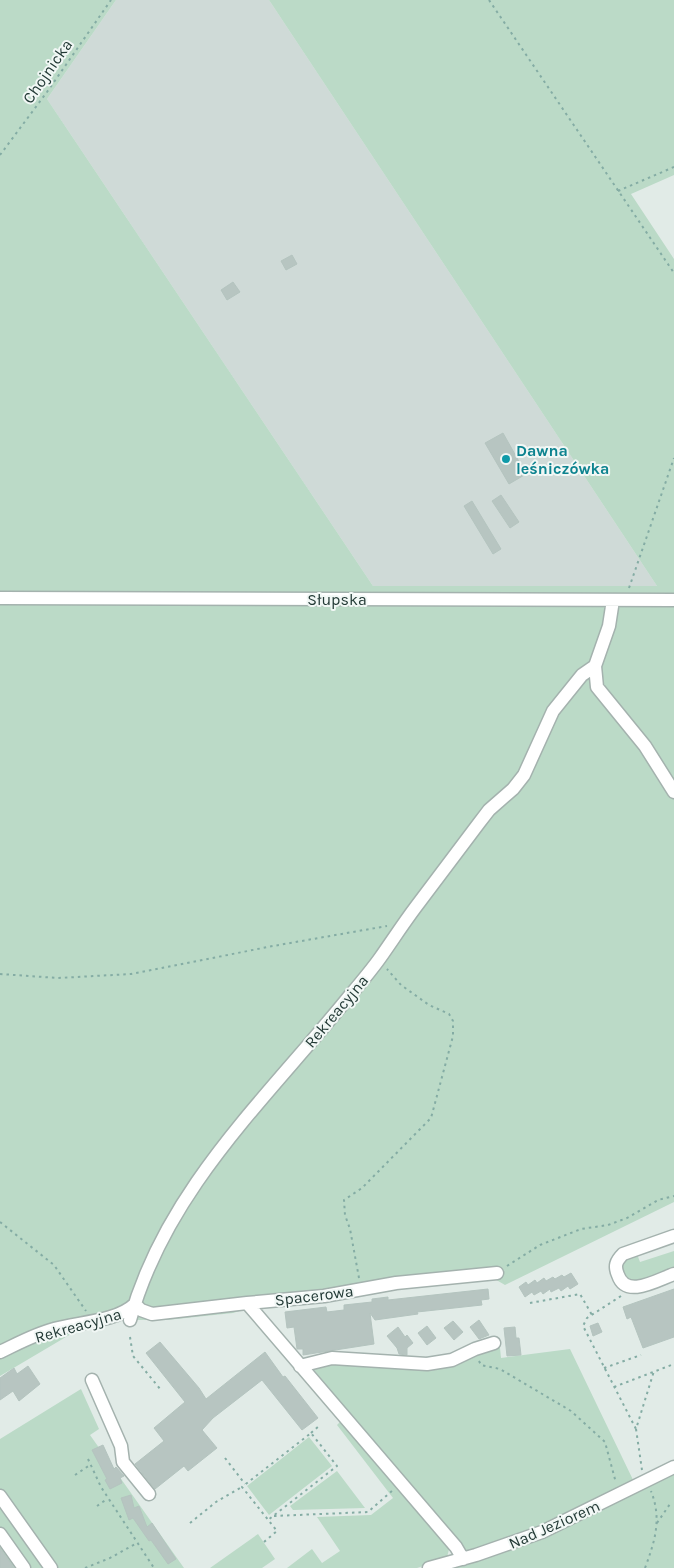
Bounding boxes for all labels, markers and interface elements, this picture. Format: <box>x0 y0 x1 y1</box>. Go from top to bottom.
street label: Chojnicka <box>18 36 76 107</box>
place label: Dawna leśniczówka <box>516 441 609 478</box>
marker: Dawna leśniczówka <box>500 453 512 465</box>
street label: Słupska <box>307 590 367 609</box>
street label: Rekreacyjna <box>300 971 372 1052</box>
street label: Spacerowa <box>274 1281 355 1310</box>
street label: Rekreacyjna <box>33 1304 124 1347</box>
street label: Nad Jeziorem <box>506 1496 603 1553</box>

